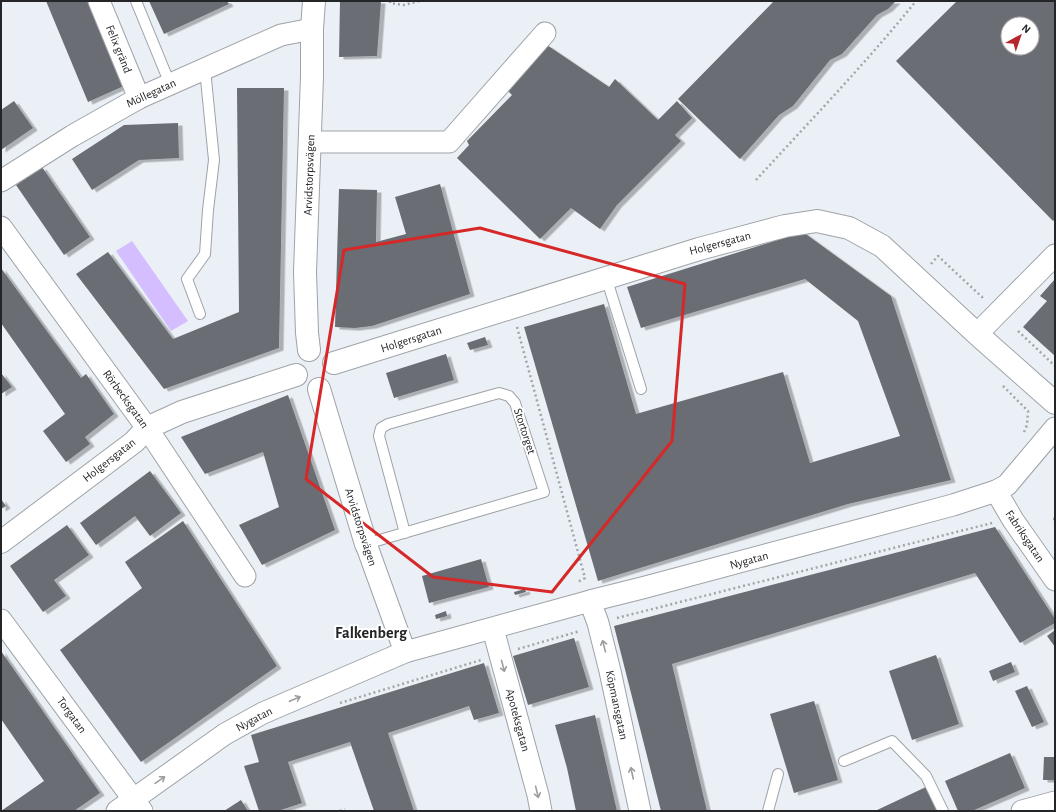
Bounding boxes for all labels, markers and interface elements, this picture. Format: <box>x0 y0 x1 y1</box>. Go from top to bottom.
north arrow <box>1000 16 1040 56</box>
text: N <box>1020 22 1033 35</box>
street label: Felix gränd <box>104 23 134 75</box>
street label: Möllegatan <box>124 76 178 110</box>
street label: Arvidstorpsvägen <box>302 134 316 216</box>
street label: Holgersgatan <box>688 229 752 257</box>
street label: Holgersgatan <box>379 324 443 354</box>
street label: Rörbecksgatan <box>101 368 151 430</box>
street label: Stortorget <box>512 407 538 456</box>
street label: Holgersgatan <box>80 436 138 484</box>
street label: Arvidstorpsvägen <box>343 486 379 568</box>
street label: Fabriksgatan <box>1003 508 1047 564</box>
street label: Nygatan <box>728 549 770 572</box>
district label: Falkenberg <box>335 625 408 641</box>
one-way arrow <box>600 640 607 653</box>
one-way arrow <box>500 659 507 672</box>
street label: Köpmansgatan <box>604 669 630 741</box>
street label: Apoteksgatan <box>504 687 532 753</box>
street label: Torgatan <box>55 695 89 735</box>
one-way arrow <box>289 695 301 702</box>
street label: Nygatan <box>234 704 275 734</box>
one-way arrow <box>628 767 636 780</box>
one-way arrow <box>155 776 166 784</box>
one-way arrow <box>534 785 542 798</box>

